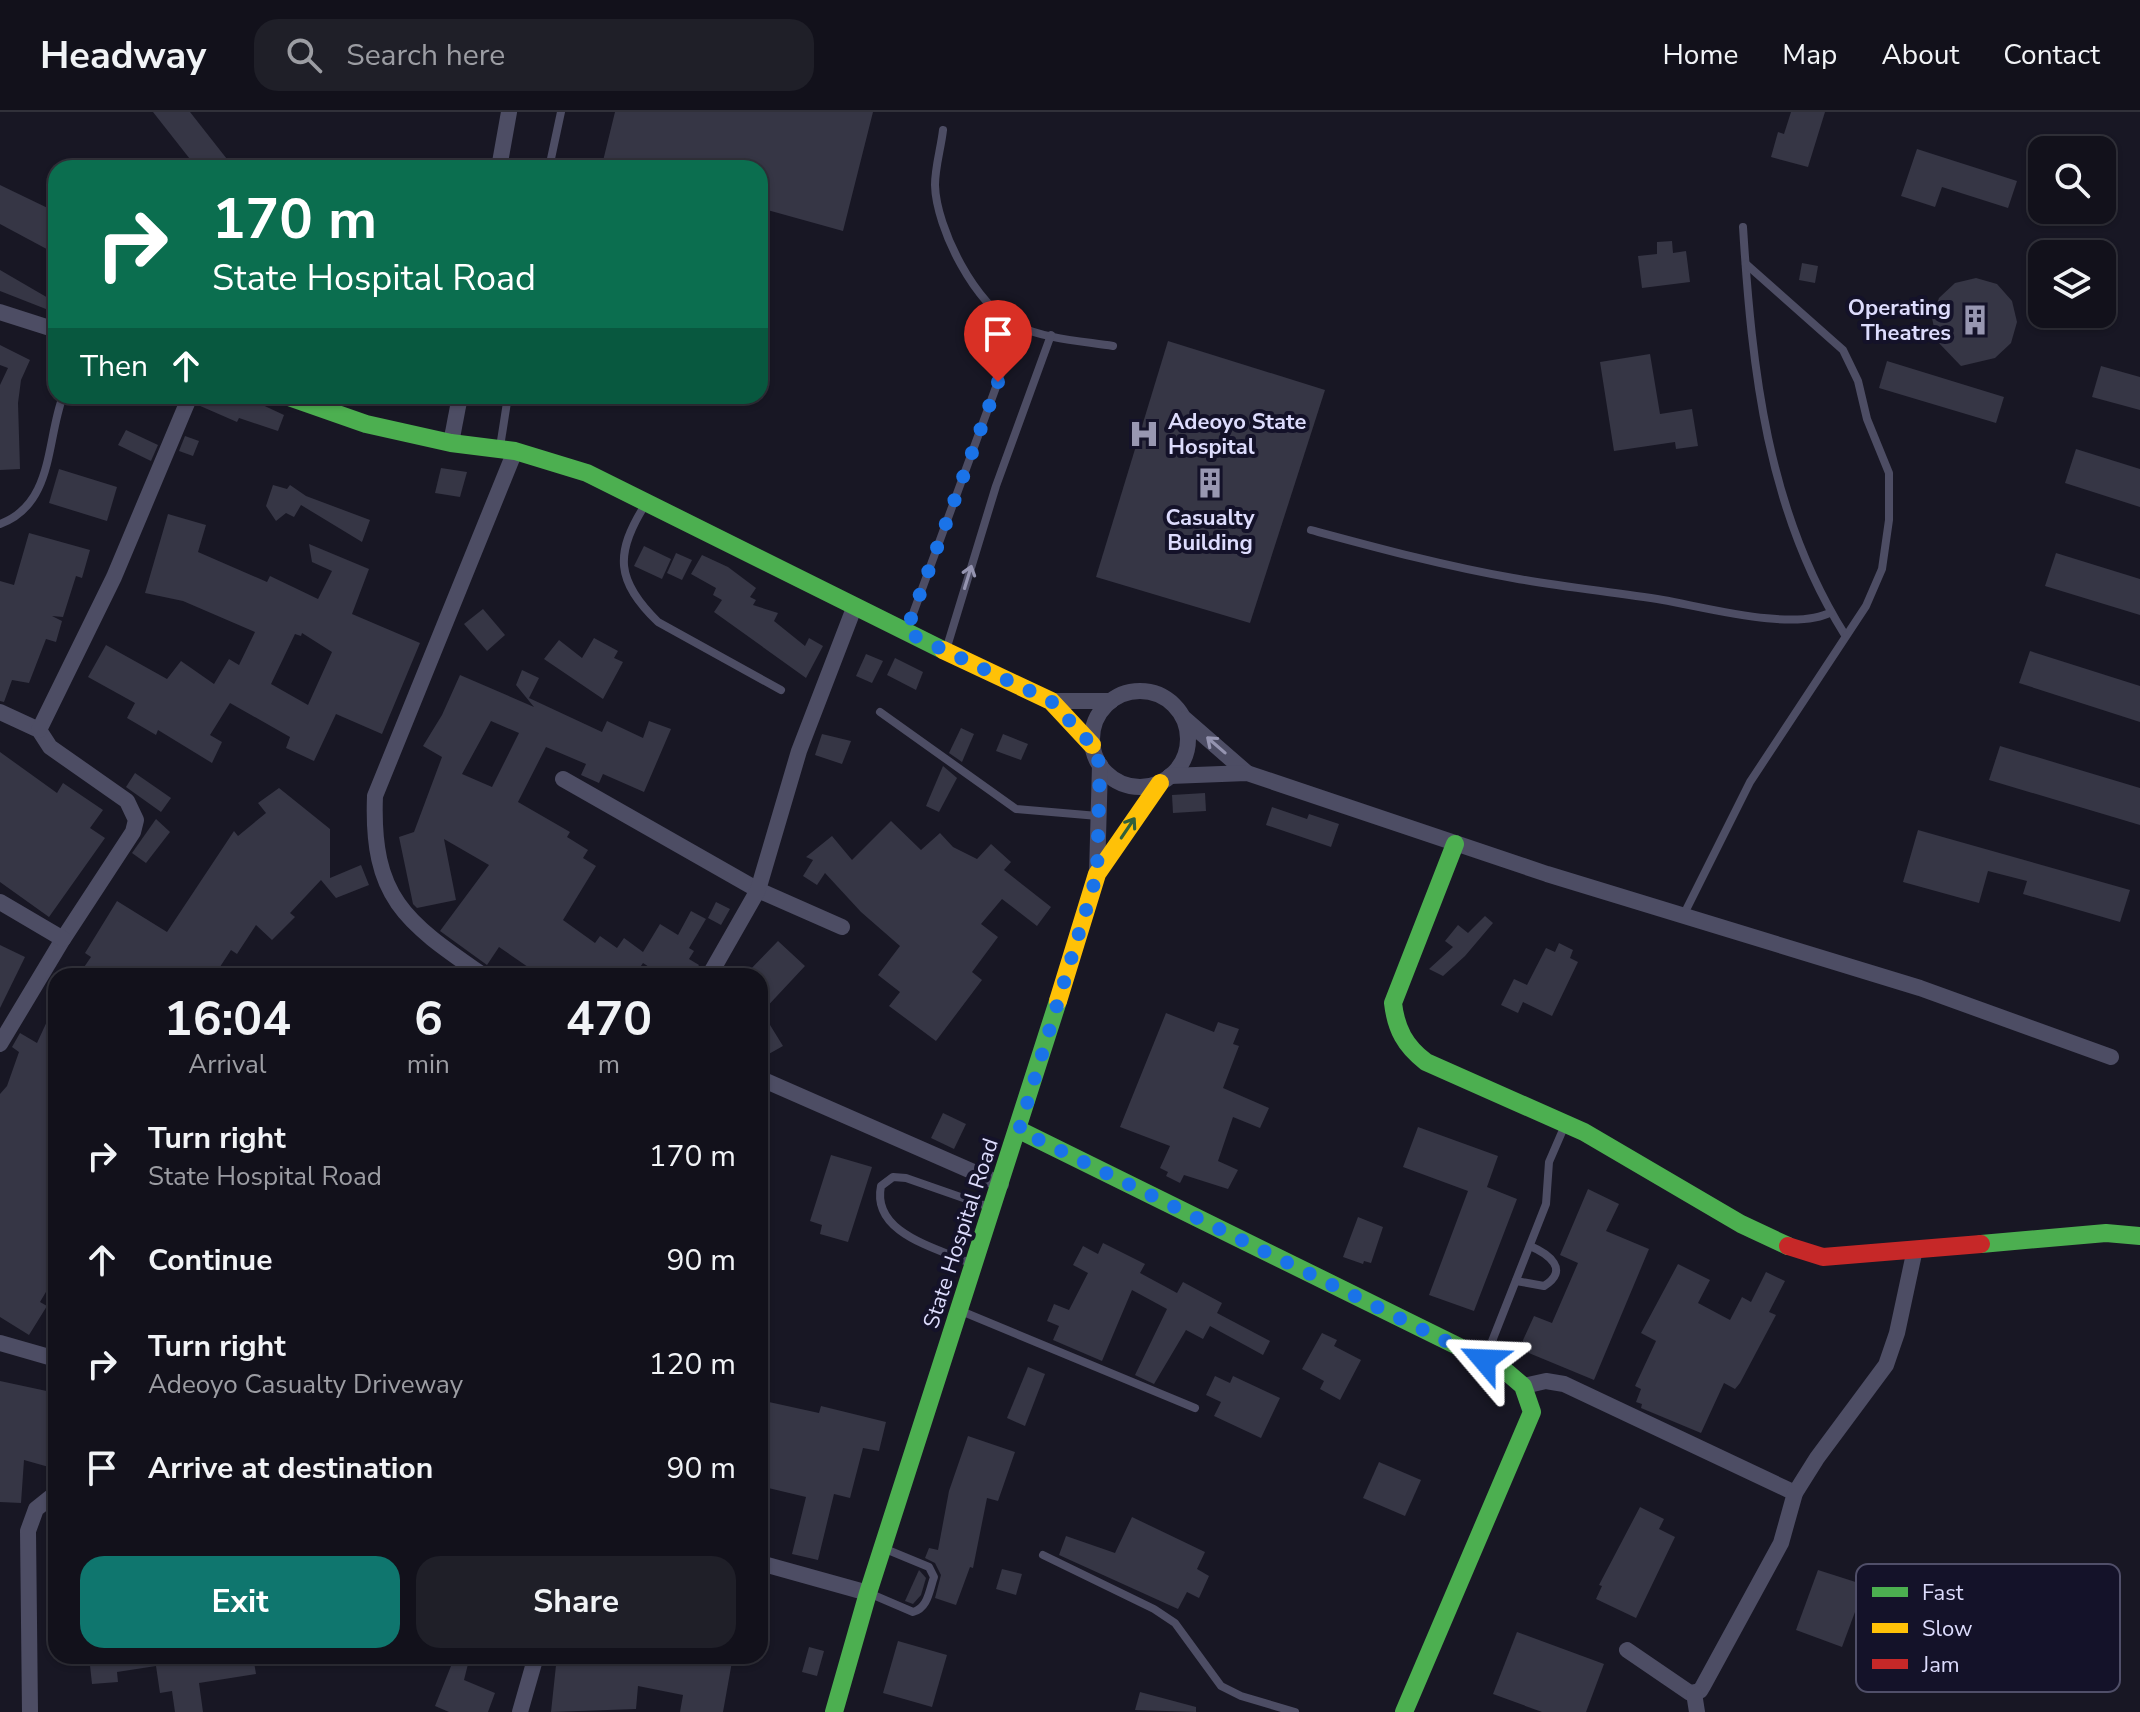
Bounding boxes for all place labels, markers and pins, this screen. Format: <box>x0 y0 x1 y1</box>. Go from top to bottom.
place label: Operating Theatres <box>1848 293 1951 348</box>
pin <box>964 300 1032 382</box>
building icon: Operating Theatres <box>1958 303 1992 337</box>
place label: Adeoyo State Hospital <box>1168 407 1306 462</box>
hospital icon: Adeoyo State Hospital <box>1127 417 1161 451</box>
building icon: Casualty Building <box>1193 466 1227 500</box>
place label: Casualty Building <box>1165 503 1255 558</box>

